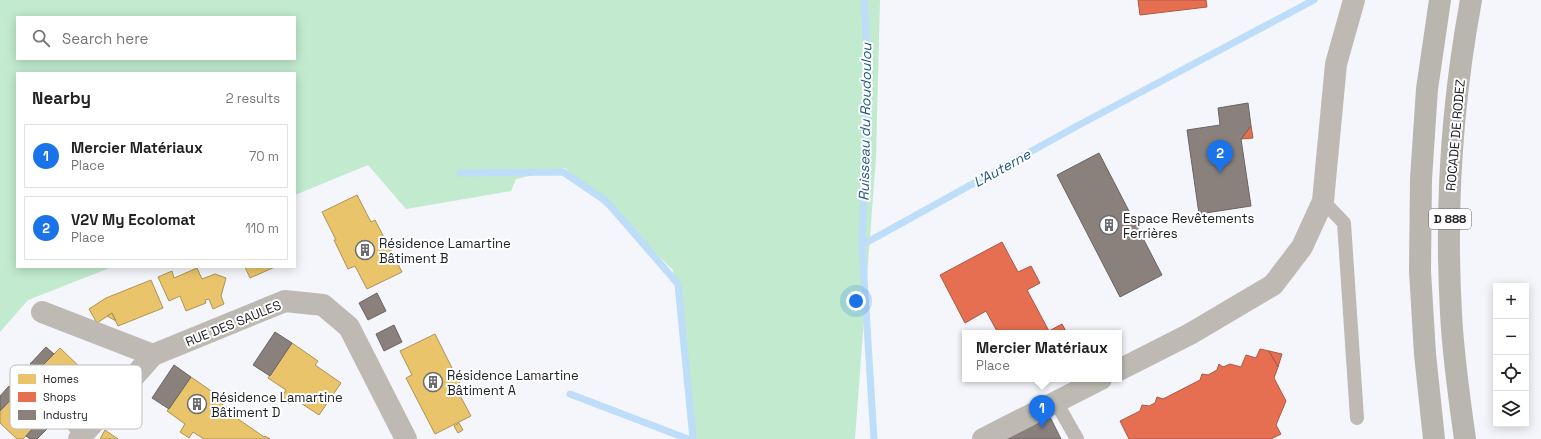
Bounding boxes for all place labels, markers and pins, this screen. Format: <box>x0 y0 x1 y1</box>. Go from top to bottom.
pin: 2 <box>1207 140 1233 173</box>
place label: Espace Revêtements Ferrières <box>1123 210 1255 242</box>
building icon: Espace Revêtements Ferrières <box>1098 214 1120 236</box>
place label: Résidence Lamartine Bâtiment B <box>379 235 511 267</box>
building icon: Résidence Lamartine Bâtiment B <box>354 239 376 261</box>
place label: Résidence Lamartine Bâtiment A <box>447 367 579 399</box>
building icon: Résidence Lamartine Bâtiment A <box>422 371 444 393</box>
place label: Résidence Lamartine Bâtiment D <box>211 389 343 421</box>
building icon: Résidence Lamartine Bâtiment D <box>186 393 208 415</box>
pin: 1 <box>1029 395 1055 428</box>

